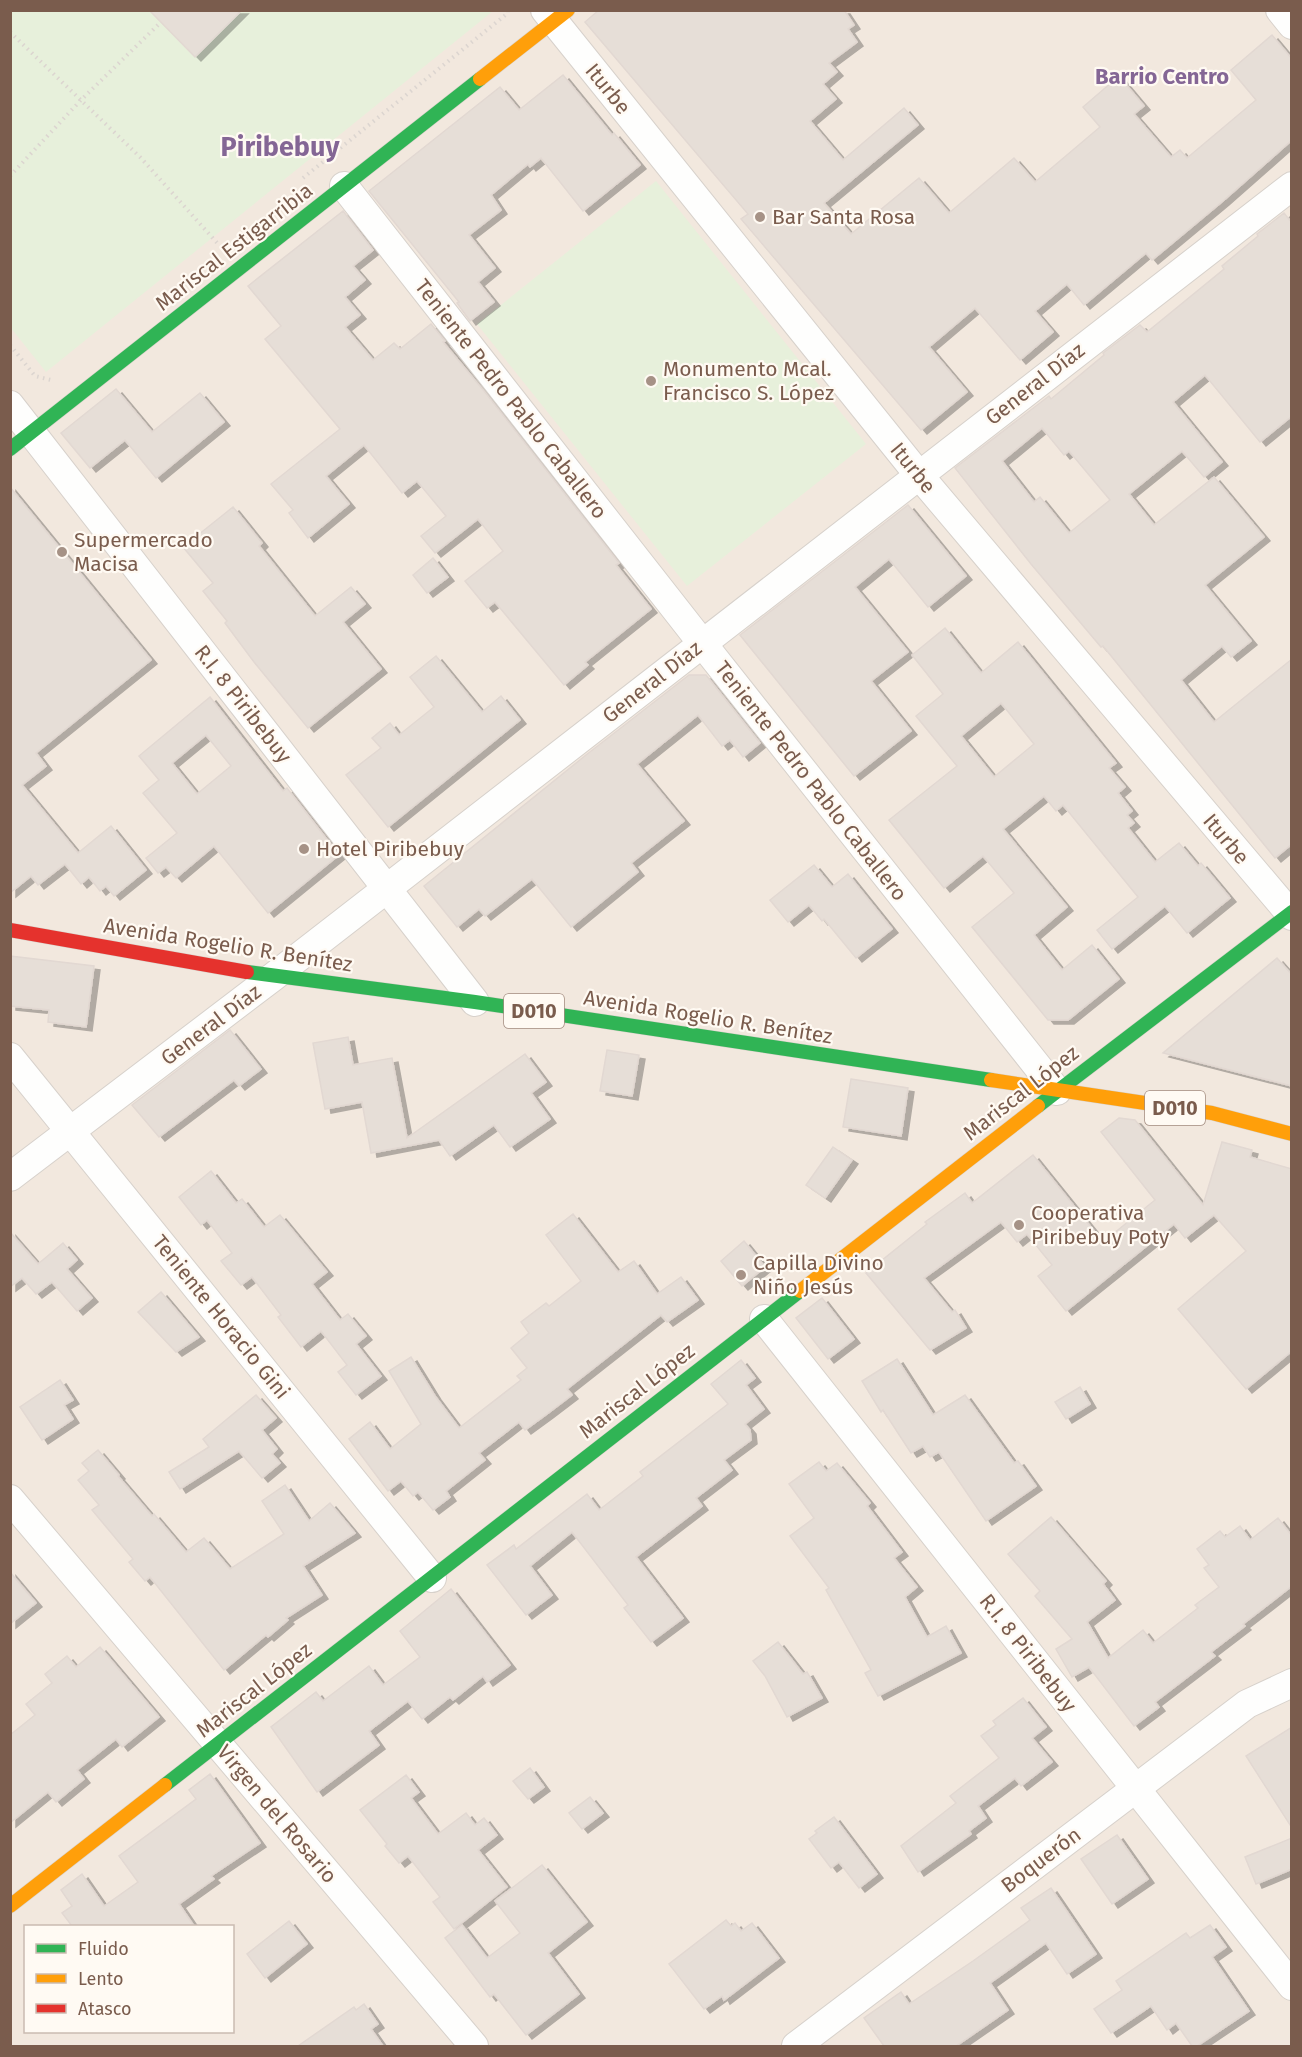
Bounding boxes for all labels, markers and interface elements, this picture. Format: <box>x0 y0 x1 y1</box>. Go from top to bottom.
street label: Iturbe <box>580 58 636 120</box>
district label: Barrio Centro <box>1095 63 1229 90</box>
district label: Piribebuy <box>221 131 340 163</box>
street label: Mariscal Estigarribia <box>150 177 318 317</box>
place label: Bar Santa Rosa <box>772 204 915 230</box>
marker: Bar Santa Rosa <box>753 210 767 224</box>
street label: Teniente Pedro Pablo Caballero <box>409 274 613 524</box>
street label: General Díaz <box>980 337 1090 431</box>
place label: Monumento Mcal. Francisco S. López <box>663 356 834 406</box>
marker: Monumento Mcal. Francisco S. López <box>644 374 658 388</box>
street label: Iturbe <box>885 437 941 499</box>
place label: Supermercado Macisa <box>74 527 213 577</box>
marker: Supermercado Macisa <box>55 545 69 559</box>
street label: General Díaz <box>597 635 707 729</box>
street label: R.I. 8 Piribebuy <box>189 640 298 769</box>
street label: Teniente Pedro Pablo Caballero <box>709 656 913 906</box>
street label: Iturbe <box>1197 808 1255 870</box>
place label: Hotel Piribebuy <box>316 836 465 862</box>
marker: Hotel Piribebuy <box>297 842 311 856</box>
street label: Avenida Rogelio R. Benítez <box>102 912 354 978</box>
street label: General Díaz <box>156 979 266 1071</box>
street label: Avenida Rogelio R. Benítez <box>582 984 834 1050</box>
road number: D010 <box>504 994 564 1028</box>
street label: Mariscal López <box>958 1040 1084 1146</box>
road number: D010 <box>1145 1091 1205 1125</box>
place label: Cooperativa Piribebuy Poty <box>1031 1200 1170 1250</box>
marker: Cooperativa Piribebuy Poty <box>1012 1218 1026 1232</box>
street label: Teniente Horacio Gini <box>147 1230 295 1404</box>
place label: Capilla Divino Niño Jesús <box>753 1250 884 1300</box>
marker: Capilla Divino Niño Jesús <box>734 1268 748 1282</box>
street label: Mariscal López <box>574 1338 700 1444</box>
street label: R.I. 8 Piribebuy <box>974 1589 1083 1718</box>
street label: Mariscal López <box>191 1637 317 1743</box>
street label: Virgen del Rosario <box>211 1739 343 1889</box>
street label: Boquerón <box>996 1822 1086 1898</box>
legend <box>24 1925 234 2033</box>
text: Fluido <box>78 1938 129 1960</box>
text: Lento <box>78 1968 124 1990</box>
text: Atasco <box>78 1998 131 2020</box>

